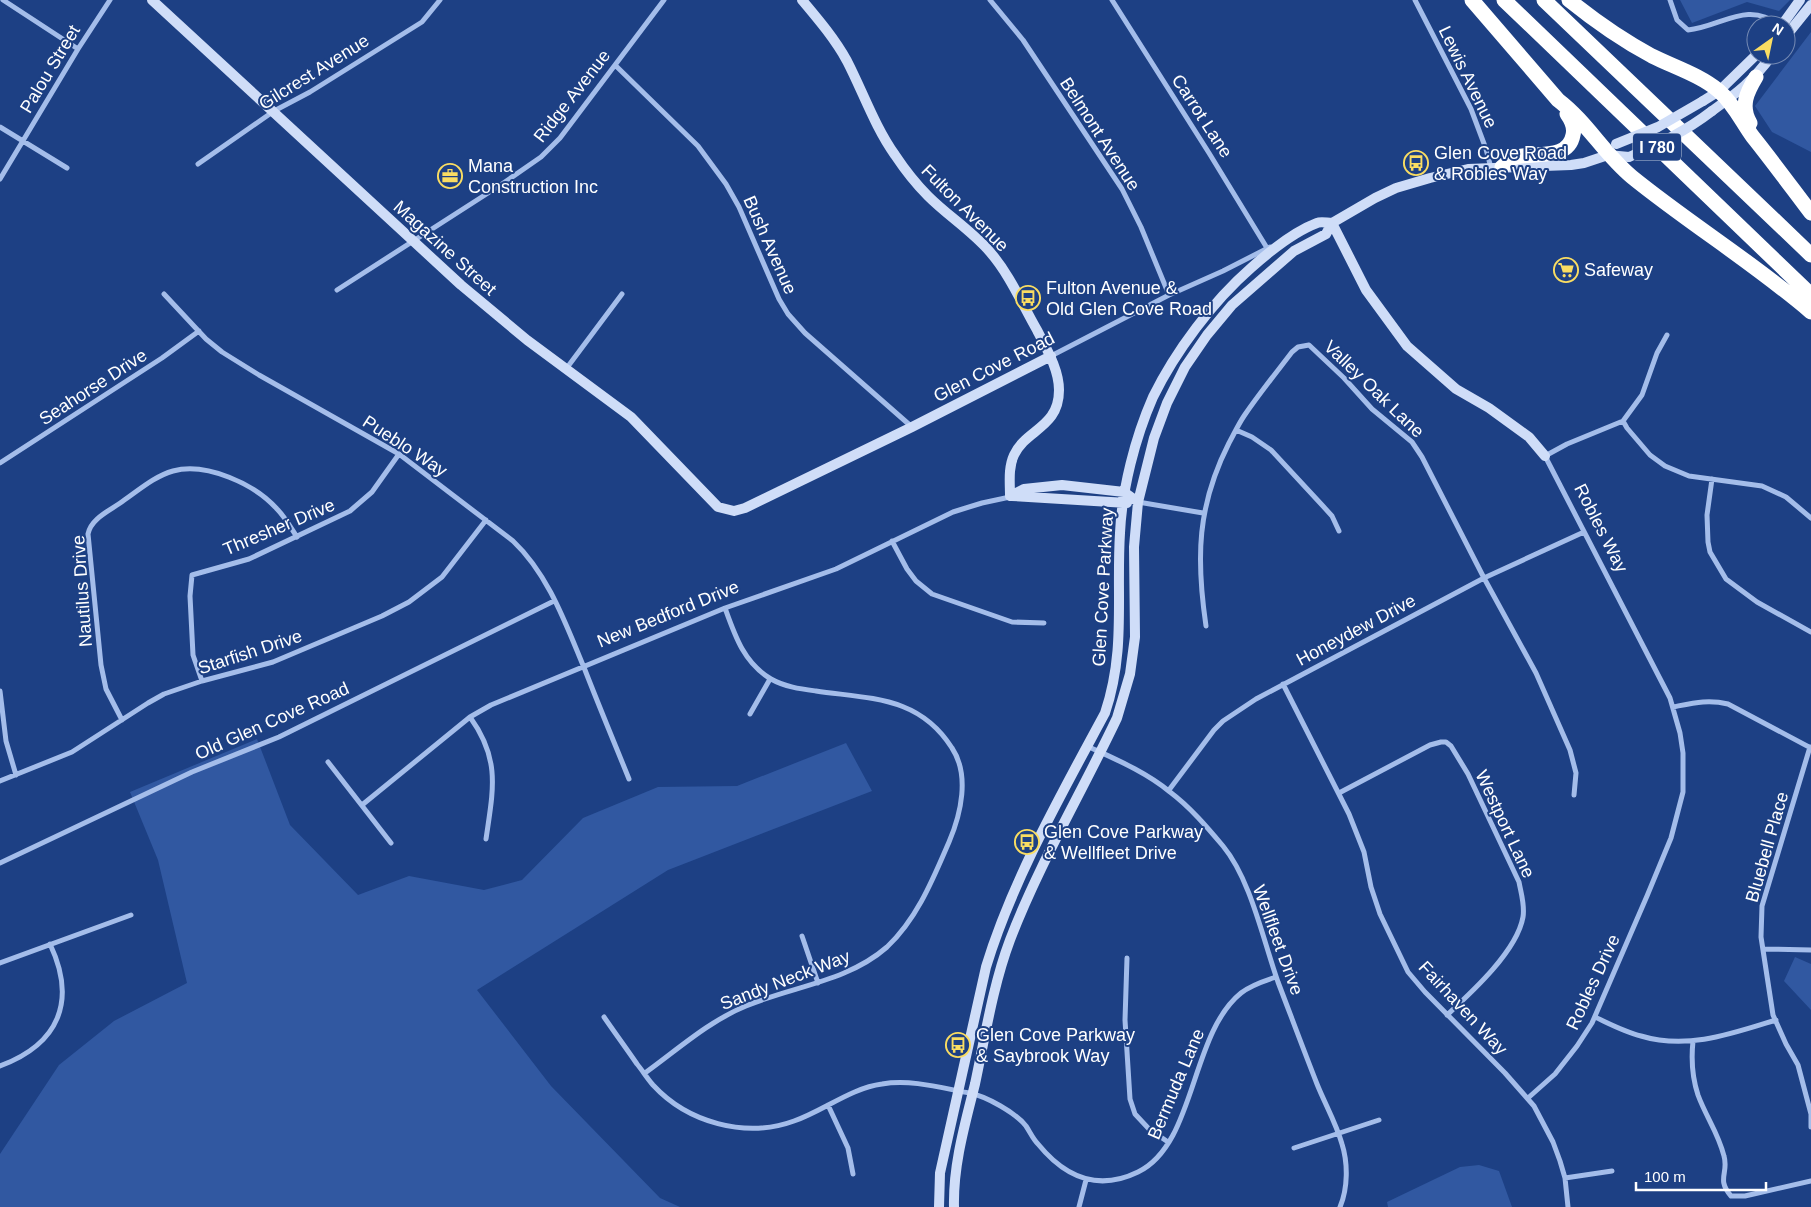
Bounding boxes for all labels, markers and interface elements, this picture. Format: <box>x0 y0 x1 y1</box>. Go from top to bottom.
north arrow <box>1746 15 1796 65</box>
text: N <box>1769 20 1787 39</box>
street label: Palou Street <box>16 21 84 117</box>
street label: Lewis Avenue <box>1435 23 1501 131</box>
street label: Gilcrest Avenue <box>255 30 373 114</box>
street label: Ridge Avenue <box>530 46 614 146</box>
street label: Carrot Lane <box>1168 71 1236 161</box>
street label: Belmont Avenue <box>1056 74 1144 194</box>
road number: I 780 <box>1633 134 1681 160</box>
place label: Glen Cove Road & Robles Way <box>1434 143 1567 184</box>
bus stop icon: Glen Cove Road & Robles Way <box>1403 150 1429 176</box>
place label: Mana Construction Inc <box>468 156 598 197</box>
street label: Fulton Avenue <box>917 160 1013 256</box>
office icon: Mana Construction Inc <box>437 163 463 189</box>
street label: Bush Avenue <box>739 193 801 297</box>
street label: Magazine Street <box>390 197 500 299</box>
supermarket icon: Safeway <box>1553 257 1579 283</box>
place label: Safeway <box>1584 260 1653 280</box>
place label: Fulton Avenue & Old Glen Cove Road <box>1046 278 1212 319</box>
bus stop icon: Fulton Avenue & Old Glen Cove Road <box>1015 285 1041 311</box>
street label: Glen Cove Road <box>930 328 1058 406</box>
street label: Valley Oak Lane <box>1320 336 1428 442</box>
street label: Seahorse Drive <box>36 345 150 429</box>
street label: Pueblo Way <box>359 411 451 481</box>
street label: Robles Way <box>1570 481 1632 575</box>
street label: Thresher Drive <box>220 495 338 559</box>
street label: Glen Cove Parkway <box>1089 507 1117 667</box>
street label: Nautilus Drive <box>68 534 96 648</box>
street label: New Bedford Drive <box>594 576 742 652</box>
street label: Honeydew Drive <box>1293 590 1419 670</box>
street label: Starfish Drive <box>196 626 304 678</box>
street label: Old Glen Cove Road <box>192 678 352 764</box>
street label: Westport Lane <box>1471 767 1539 881</box>
street label: Bluebell Place <box>1742 789 1792 905</box>
place label: Glen Cove Parkway & Wellfleet Drive <box>1044 822 1203 863</box>
bus stop icon: Glen Cove Parkway & Wellfleet Drive <box>1014 829 1040 855</box>
street label: Wellfleet Drive <box>1249 882 1307 998</box>
street label: Robles Drive <box>1562 931 1624 1033</box>
street label: Sandy Neck Way <box>717 946 853 1014</box>
street label: Fairhaven Way <box>1415 957 1511 1059</box>
place label: Glen Cove Parkway & Saybrook Way <box>976 1025 1135 1066</box>
street label: Bermuda Lane <box>1144 1026 1208 1142</box>
bus stop icon: Glen Cove Parkway & Saybrook Way <box>945 1032 971 1058</box>
scale bar <box>1636 1160 1766 1192</box>
text: 100 m <box>1644 1168 1686 1185</box>

